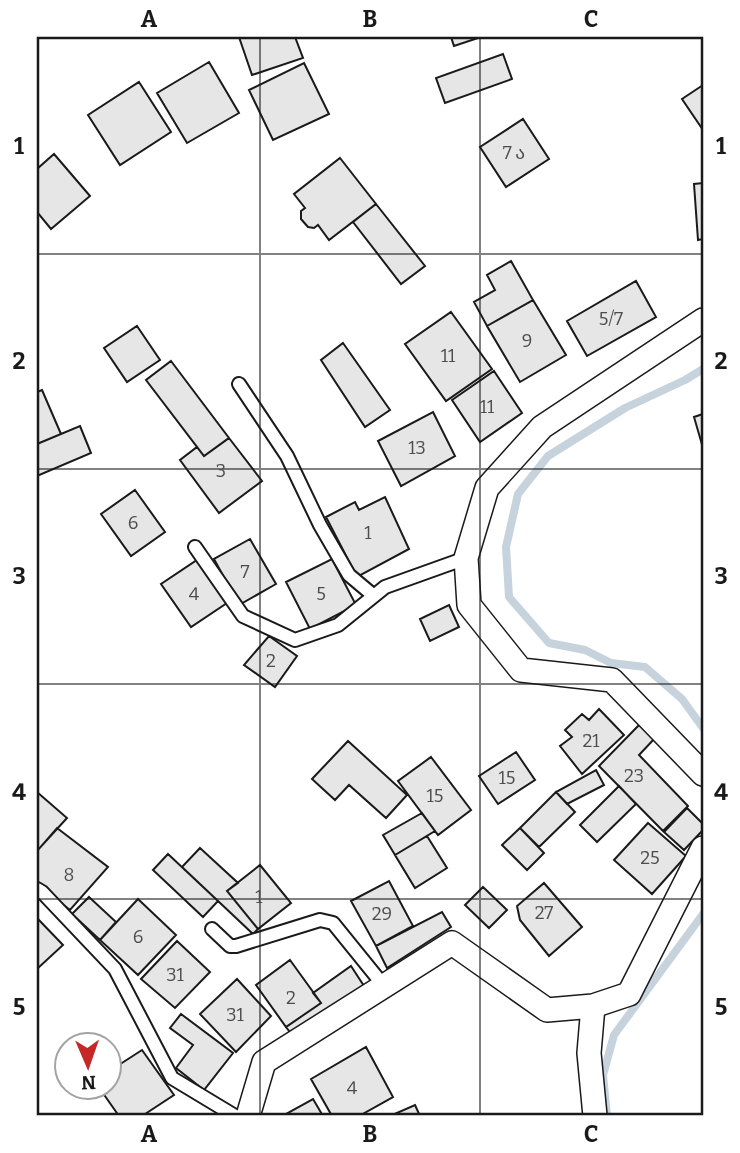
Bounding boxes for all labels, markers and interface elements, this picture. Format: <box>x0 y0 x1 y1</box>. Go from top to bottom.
text: A <box>141 5 158 33</box>
text: B <box>363 5 377 33</box>
text: C <box>584 5 598 33</box>
text: 1 <box>14 132 24 160</box>
text: 1 <box>716 132 726 160</box>
house number: 7 ა <box>503 142 525 164</box>
house number: 5/7 <box>599 308 623 330</box>
house number: 9 <box>522 330 532 352</box>
house number: 11 <box>441 345 456 367</box>
text: 2 <box>13 347 26 375</box>
text: 2 <box>715 347 728 375</box>
house number: 11 <box>480 396 495 418</box>
house number: 13 <box>408 437 426 459</box>
house number: 3 <box>216 460 226 482</box>
house number: 6 <box>128 512 138 534</box>
house number: 1 <box>364 522 372 544</box>
house number: 7 <box>240 561 250 583</box>
text: 3 <box>12 562 26 590</box>
text: 3 <box>714 562 728 590</box>
house number: 4 <box>189 583 200 605</box>
house number: 5 <box>316 583 326 605</box>
house number: 2 <box>266 650 276 672</box>
house number: 21 <box>582 730 600 752</box>
house number: 23 <box>624 765 644 787</box>
house number: 15 <box>499 767 515 789</box>
text: 4 <box>12 778 26 806</box>
text: 4 <box>714 778 728 806</box>
house number: 15 <box>427 785 443 807</box>
house number: 25 <box>640 847 660 869</box>
house number: 8 <box>64 864 74 886</box>
house number: 1 <box>255 886 263 908</box>
house number: 27 <box>535 902 553 924</box>
house number: 29 <box>372 903 392 925</box>
house number: 6 <box>133 926 143 948</box>
house number: 31 <box>166 964 184 986</box>
house number: 2 <box>286 987 296 1009</box>
text: 5 <box>13 993 25 1021</box>
text: 5 <box>715 993 727 1021</box>
house number: 31 <box>226 1004 244 1026</box>
north arrow <box>52 1030 122 1100</box>
text: N <box>81 1071 96 1094</box>
house number: 4 <box>347 1077 358 1099</box>
text: A <box>141 1120 158 1148</box>
text: B <box>363 1120 377 1148</box>
text: C <box>584 1120 598 1148</box>

